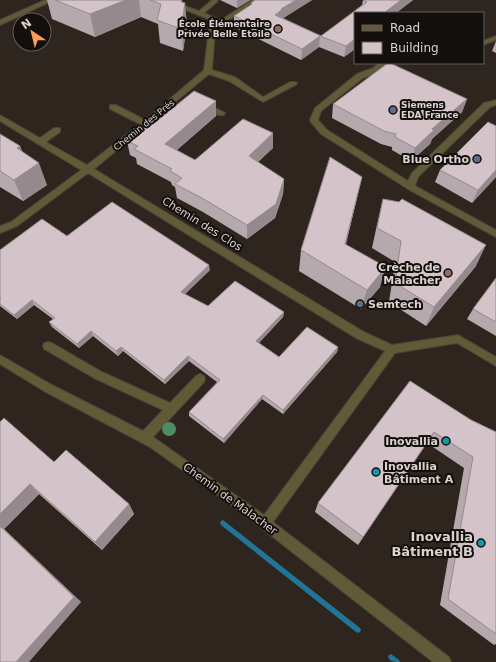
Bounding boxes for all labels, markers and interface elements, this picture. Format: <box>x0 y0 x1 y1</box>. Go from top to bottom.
north arrow <box>12 12 52 52</box>
legend <box>354 12 484 64</box>
text: N <box>19 16 34 32</box>
place label: École Élémentaire Privée Belle Etoile <box>177 18 270 39</box>
text: Road <box>390 21 420 35</box>
marker: École Élémentaire Privée Belle Etoile <box>273 24 283 34</box>
text: Building <box>390 41 439 55</box>
street label: Chemin des Prés <box>112 97 177 153</box>
place label: Siemens EDA France <box>401 100 459 120</box>
marker: Siemens EDA France <box>388 105 398 115</box>
place label: Blue Ortho <box>402 153 469 166</box>
marker: Blue Ortho <box>472 154 482 164</box>
street label: Chemin des Clos <box>160 194 245 254</box>
place label: Crèche de Malacher <box>378 261 441 287</box>
marker: Crèche de Malacher <box>443 268 453 278</box>
place label: Semtech <box>368 298 422 311</box>
marker: Semtech <box>355 299 365 309</box>
place label: Inovallia <box>385 435 438 448</box>
marker: Inovallia <box>441 436 451 446</box>
street label: Chemin de Malacher <box>180 460 280 538</box>
place label: Inovallia Bâtiment A <box>384 460 454 486</box>
marker: Inovallia Bâtiment A <box>371 467 381 477</box>
place label: Inovallia Bâtiment B <box>391 529 473 559</box>
marker: Inovallia Bâtiment B <box>476 538 486 548</box>

